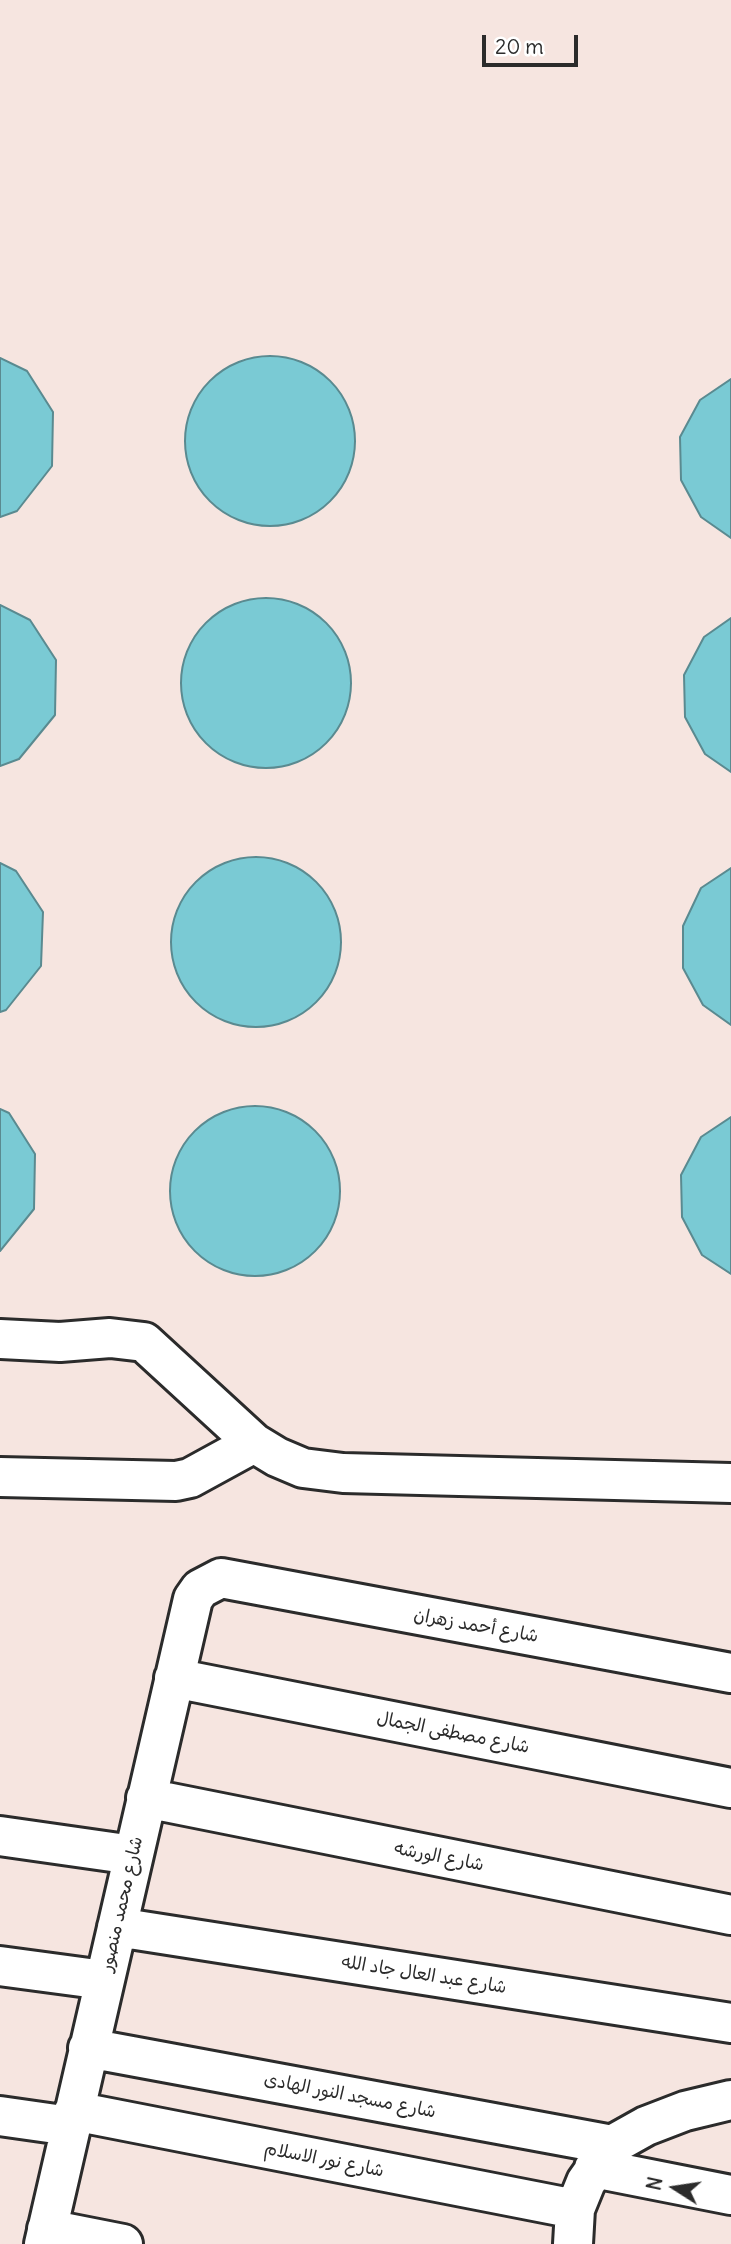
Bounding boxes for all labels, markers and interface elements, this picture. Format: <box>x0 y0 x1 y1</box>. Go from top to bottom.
scale bar <box>486 21 582 65</box>
text: 20 m <box>495 33 544 60</box>
street label: شارع أحمد زهران <box>412 1604 540 1648</box>
street label: شارع مصطفى الجمال <box>375 1708 531 1758</box>
street label: شارع محمد منصور <box>96 1834 148 1974</box>
street label: شارع الورشه <box>392 1838 486 1876</box>
street label: شارع عبد العال جاد الله <box>340 1951 508 1999</box>
street label: شارع مسجد النور الهادى <box>262 2069 438 2123</box>
street label: شارع نور الاسلام <box>262 2138 386 2182</box>
north arrow <box>640 2153 710 2223</box>
text: N <box>641 2175 668 2193</box>

